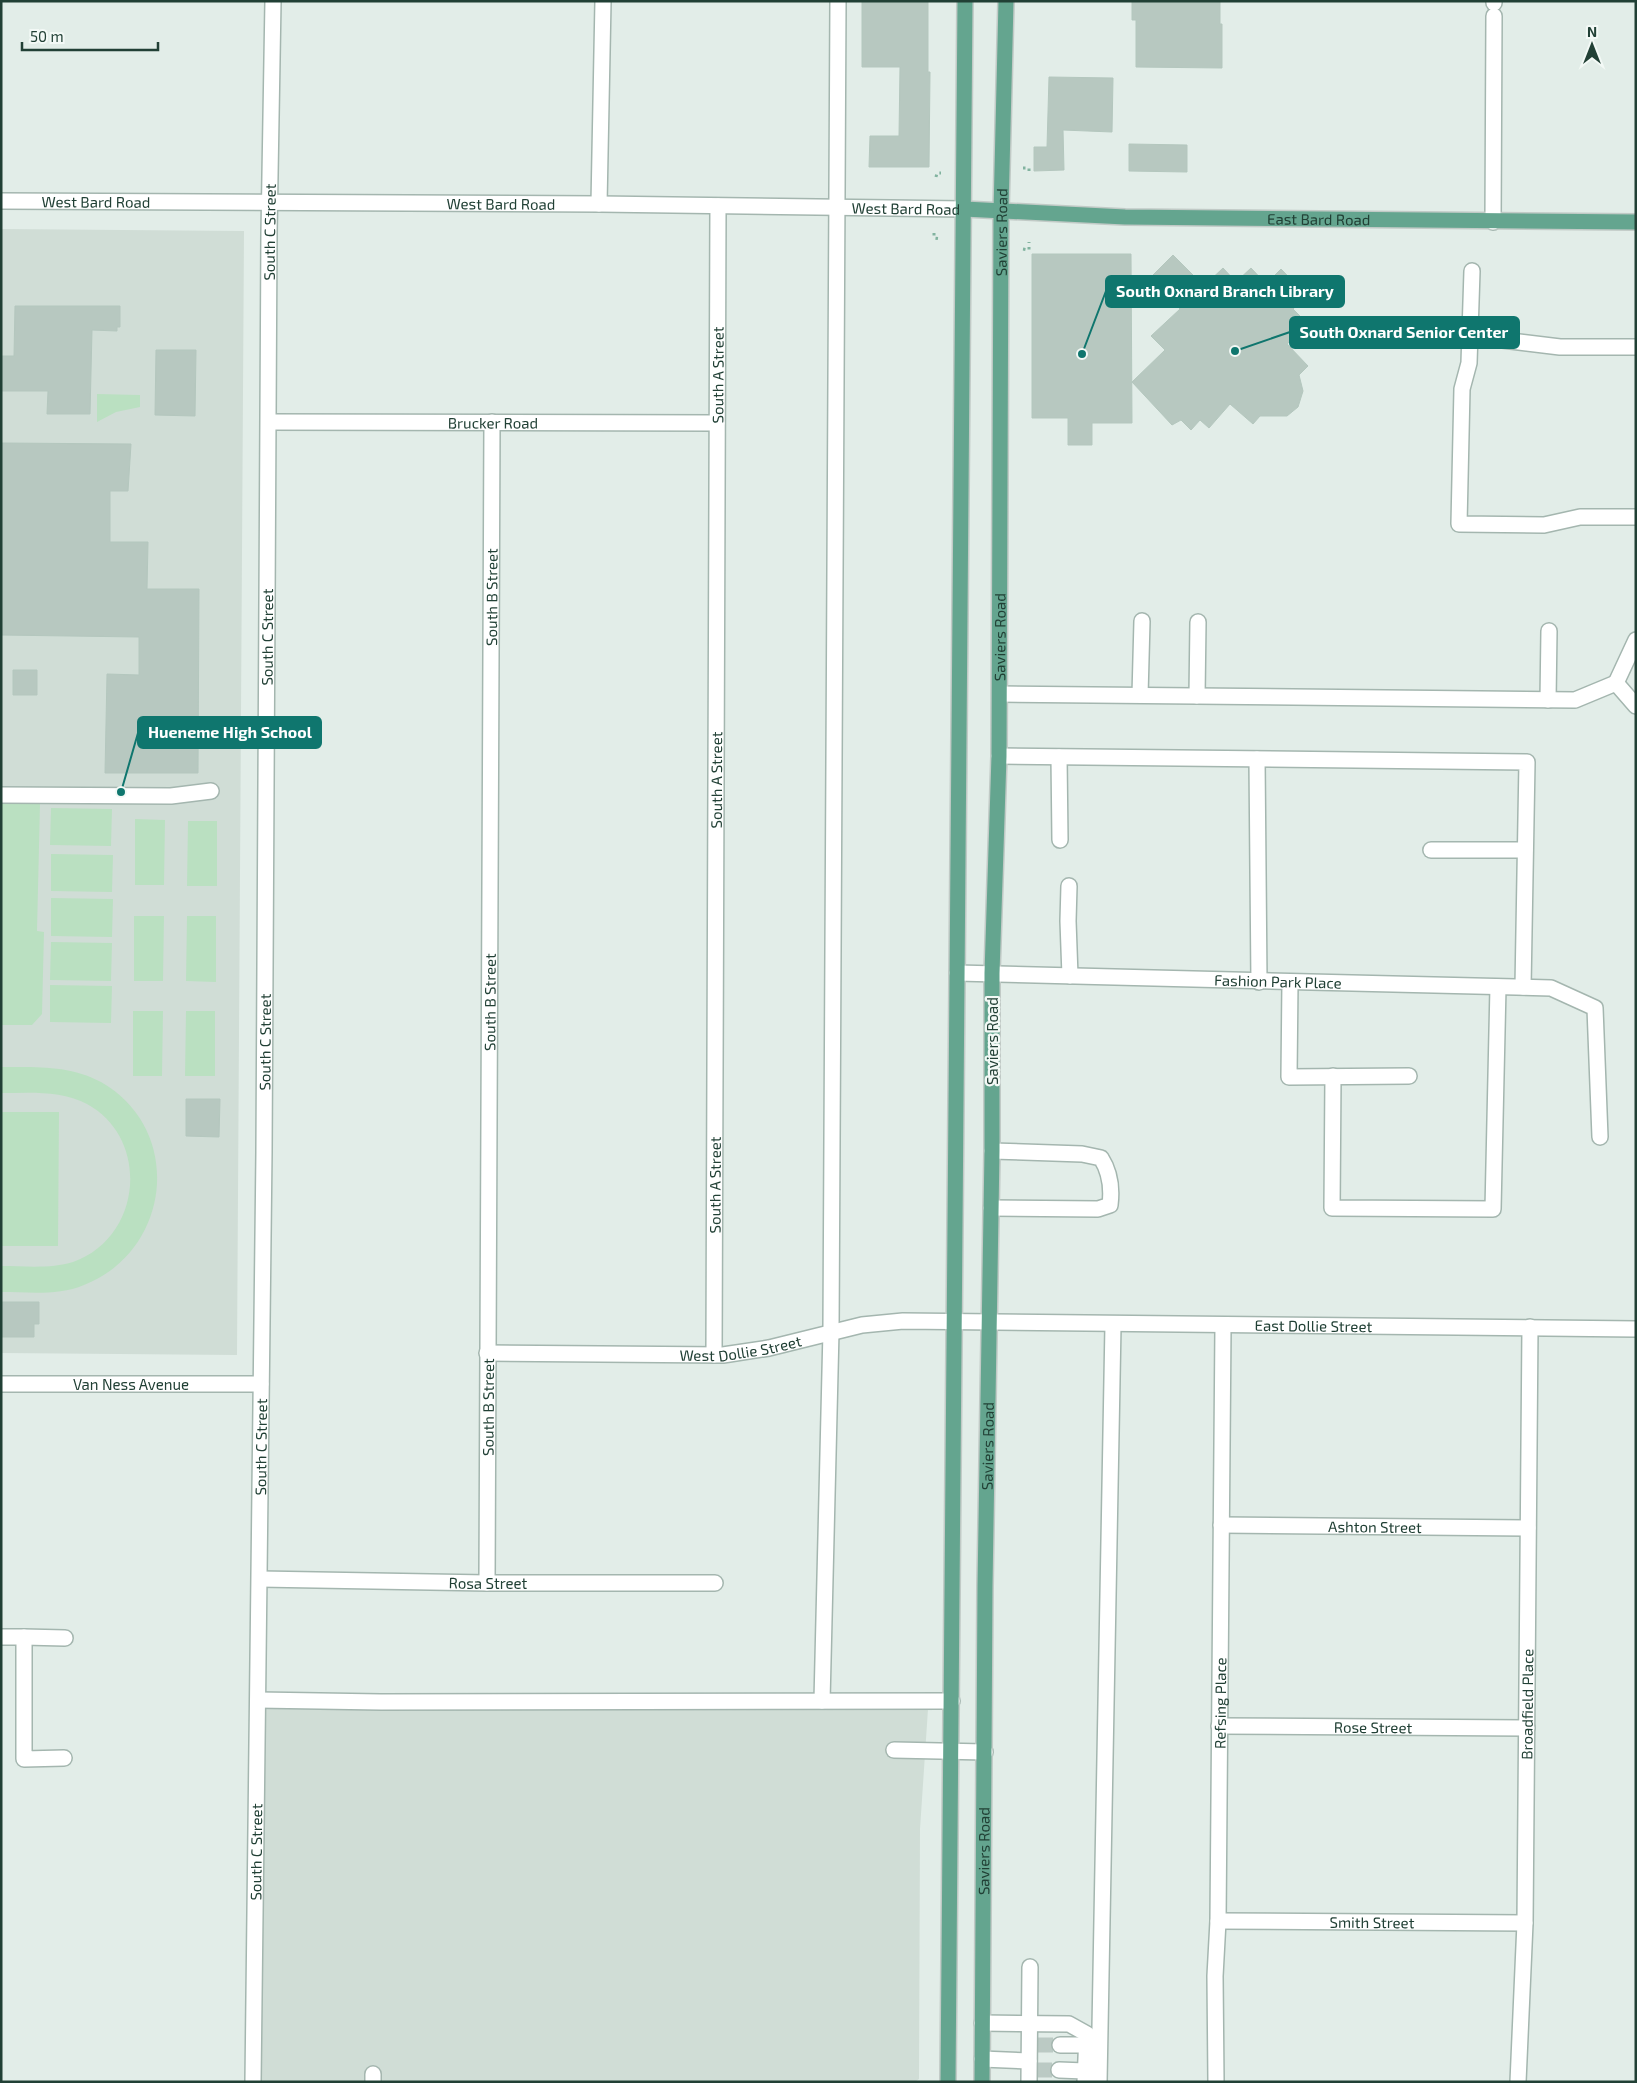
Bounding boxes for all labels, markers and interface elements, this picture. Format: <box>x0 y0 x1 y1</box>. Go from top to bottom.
scale bar <box>22 20 159 52</box>
north arrow <box>1567 20 1617 70</box>
text: N <box>1587 23 1597 40</box>
text: 50 m <box>30 27 64 45</box>
street label: South C Street <box>260 183 279 281</box>
street label: Saviers Road <box>992 188 1011 276</box>
street label: West Bard Road <box>42 192 150 211</box>
street label: West Bard Road <box>447 194 555 213</box>
street label: West Bard Road <box>851 198 960 218</box>
street label: East Bard Road <box>1267 209 1371 228</box>
callout: South Oxnard Branch Library <box>1106 276 1344 307</box>
text: South Oxnard Branch Library <box>1116 281 1334 301</box>
callout: South Oxnard Senior Center <box>1290 317 1519 348</box>
text: South Oxnard Senior Center <box>1300 322 1509 341</box>
street label: South A Street <box>708 326 727 424</box>
street label: Brucker Road <box>448 413 538 432</box>
street label: South B Street <box>482 548 500 646</box>
street label: South C Street <box>258 588 276 686</box>
street label: Saviers Road <box>990 593 1009 681</box>
callout: Hueneme High School <box>138 717 321 748</box>
text: Hueneme High School <box>148 722 313 741</box>
street label: South A Street <box>707 731 725 829</box>
street label: South B Street <box>480 953 499 1051</box>
street label: Fashion Park Place <box>1214 970 1342 992</box>
street label: South C Street <box>255 993 274 1091</box>
street label: Saviers Road <box>983 997 1001 1085</box>
street label: South A Street <box>705 1136 724 1234</box>
street label: East Dollie Street <box>1255 1316 1373 1335</box>
street label: West Dollie Street <box>679 1331 803 1365</box>
street label: South B Street <box>479 1358 497 1456</box>
street label: Van Ness Avenue <box>73 1375 189 1393</box>
street label: South C Street <box>251 1398 270 1496</box>
street label: Saviers Road <box>978 1402 997 1490</box>
street label: Ashton Street <box>1328 1517 1422 1536</box>
street label: Rosa Street <box>448 1573 528 1592</box>
street label: Broadfield Place <box>1517 1649 1536 1760</box>
street label: Refsing Place <box>1210 1657 1229 1749</box>
street label: Rose Street <box>1334 1718 1413 1736</box>
street label: South C Street <box>246 1803 265 1901</box>
street label: Saviers Road <box>974 1807 993 1895</box>
street label: Smith Street <box>1330 1913 1415 1931</box>

